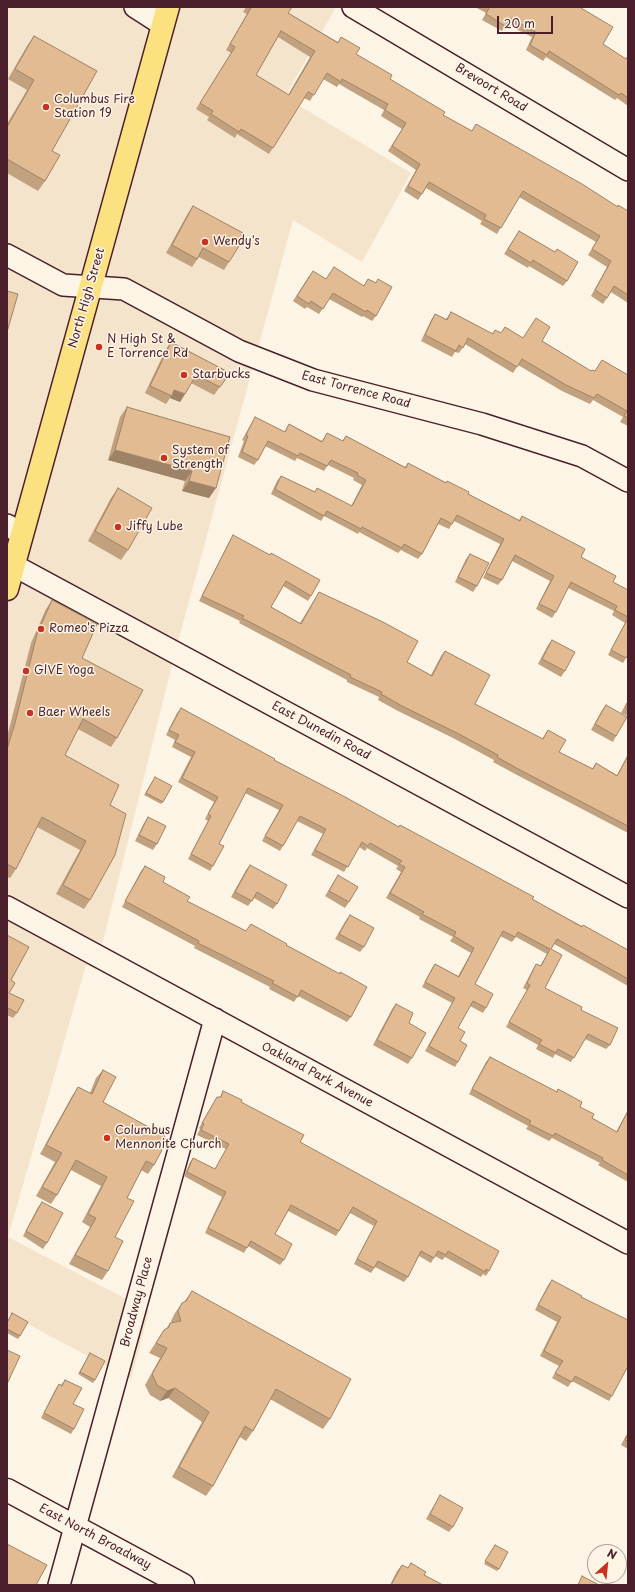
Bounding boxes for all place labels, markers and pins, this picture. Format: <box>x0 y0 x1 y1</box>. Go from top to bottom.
place label: Columbus Fire Station 19 <box>54 93 135 121</box>
marker: Columbus Fire Station 19 <box>41 102 51 112</box>
place label: Wendy's <box>213 235 260 249</box>
marker: Wendy's <box>200 237 210 247</box>
place label: N High St & E Torrence Rd <box>107 333 188 361</box>
marker: N High St & E Torrence Rd <box>94 342 104 352</box>
place label: Starbucks <box>192 368 250 382</box>
marker: Starbucks <box>179 370 189 380</box>
place label: System of Strength <box>172 444 229 472</box>
marker: System of Strength <box>159 453 169 463</box>
place label: Jiffy Lube <box>126 520 183 534</box>
marker: Jiffy Lube <box>113 522 123 532</box>
place label: Romeo's Pizza <box>49 622 129 636</box>
marker: Romeo's Pizza <box>36 624 46 634</box>
place label: GIVE Yoga <box>34 664 94 678</box>
marker: GIVE Yoga <box>21 666 31 676</box>
place label: Baer Wheels <box>38 706 110 720</box>
marker: Baer Wheels <box>25 708 35 718</box>
place label: Columbus Mennonite Church <box>115 1124 221 1152</box>
marker: Columbus Mennonite Church <box>102 1133 112 1143</box>

